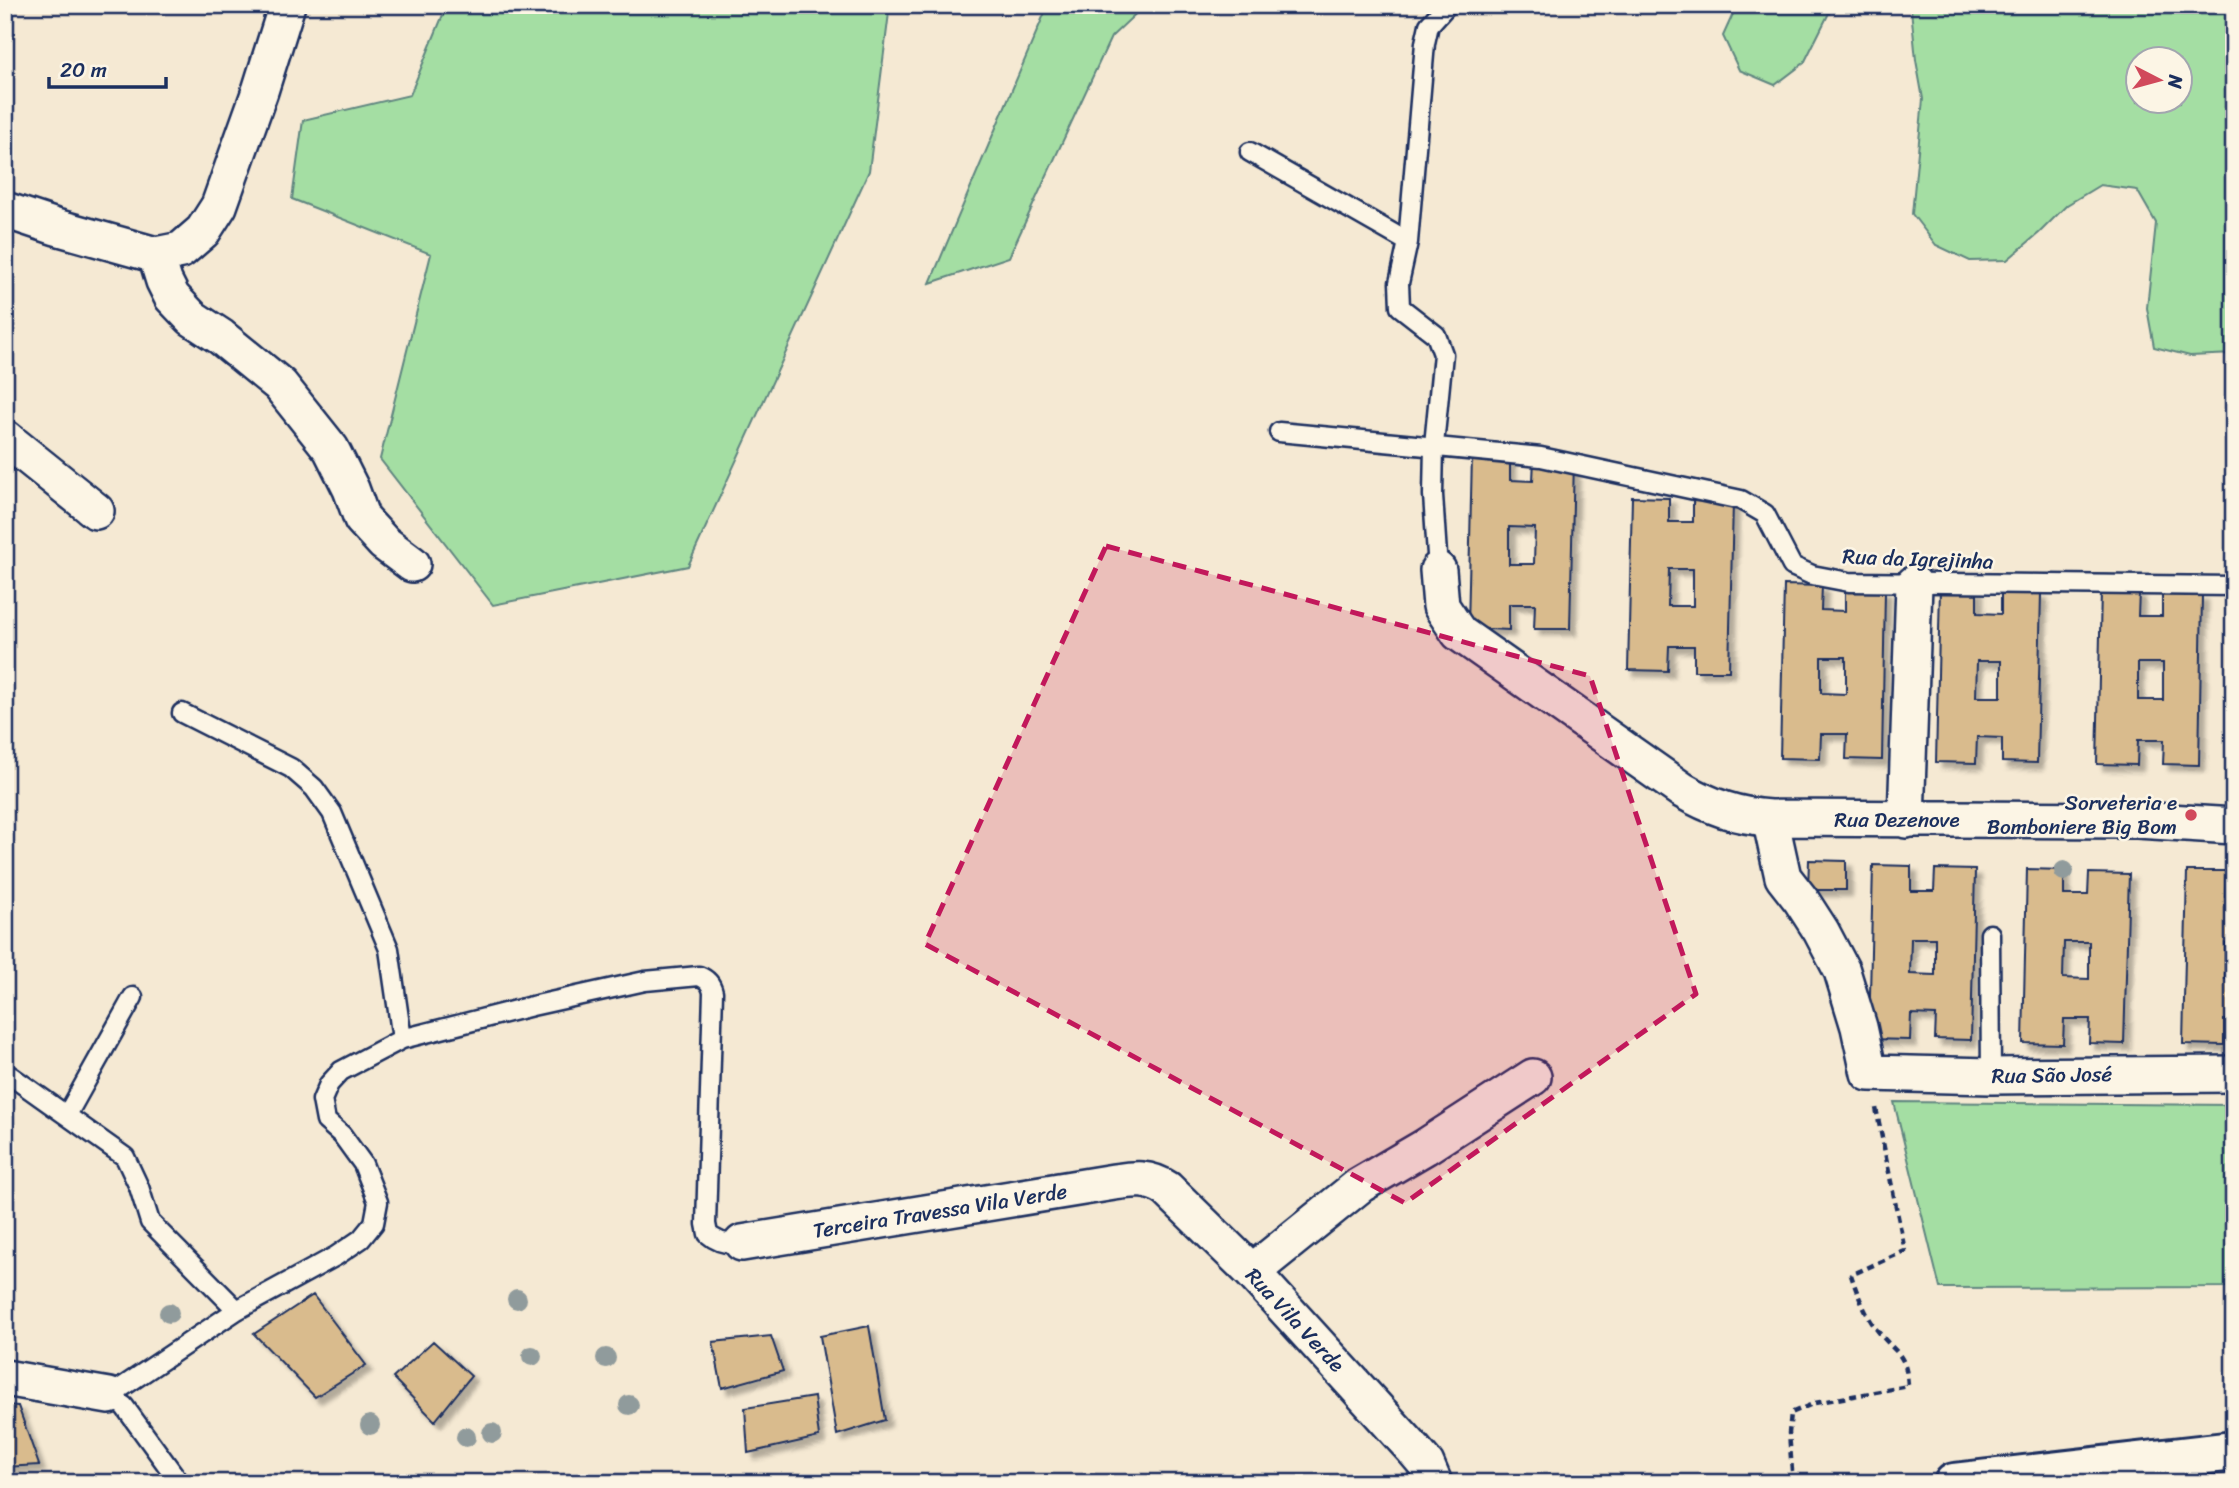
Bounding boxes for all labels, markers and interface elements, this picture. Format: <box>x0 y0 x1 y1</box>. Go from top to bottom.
scale bar <box>49 46 166 90</box>
north arrow <box>2124 46 2194 116</box>
text: 20 m <box>60 51 107 89</box>
text: N <box>2158 72 2193 91</box>
street label: Rua da Igrejinha <box>1842 537 1995 581</box>
place label: Sorveteria e Bomboniere Big Bom <box>1987 784 2177 846</box>
street label: Rua Dezenove <box>1834 801 1960 839</box>
marker: Sorveteria e Bomboniere Big Bom <box>2183 807 2199 823</box>
street label: Rua São José <box>1991 1055 2113 1095</box>
street label: Terceira Travessa Vila Verde <box>810 1172 1070 1250</box>
street label: Rua Vila Verde <box>1236 1258 1354 1382</box>

